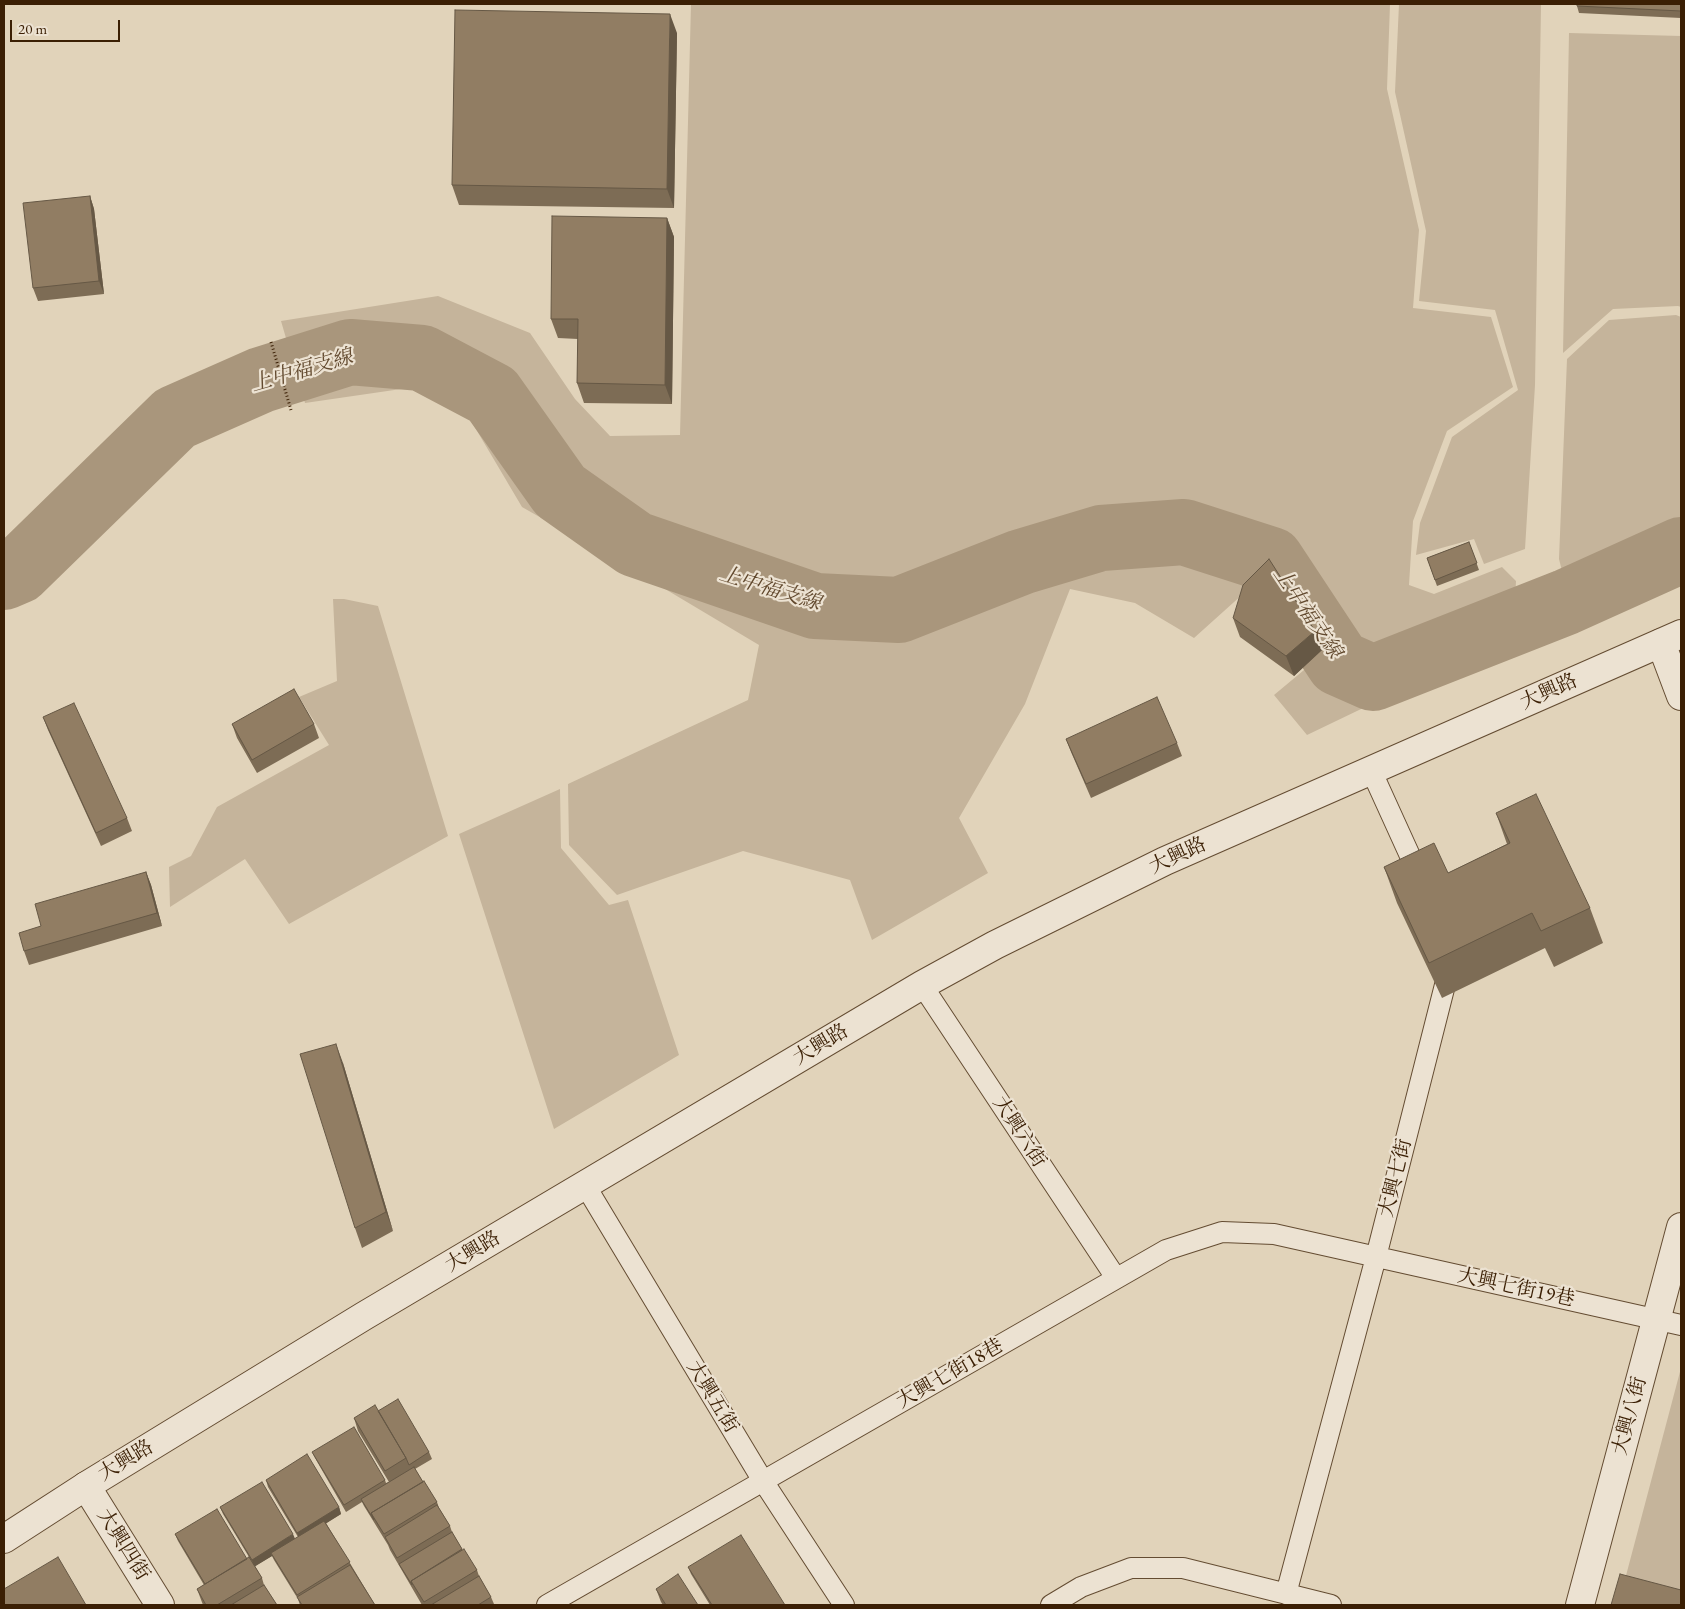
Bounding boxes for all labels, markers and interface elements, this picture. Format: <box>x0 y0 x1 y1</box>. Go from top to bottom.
scale bar <box>12 10 122 42</box>
text: 20 m <box>18 19 47 38</box>
water label: 上中福支線 <box>248 344 356 398</box>
water label: 上中福支線 <box>716 562 824 616</box>
water label: 上中福支線 <box>1267 562 1347 664</box>
street label: 大興路 <box>1517 669 1581 715</box>
street label: 大興路 <box>1146 832 1210 880</box>
street label: 大興路 <box>789 1019 853 1071</box>
street label: 大興六街 <box>987 1092 1051 1172</box>
street label: 大興七街 <box>1375 1136 1417 1220</box>
street label: 大興路 <box>441 1226 505 1278</box>
street label: 大興七街19巷 <box>1455 1264 1577 1312</box>
street label: 大興七街18巷 <box>892 1334 1008 1414</box>
street label: 大興五街 <box>681 1357 743 1437</box>
street label: 大興八街 <box>1608 1374 1652 1458</box>
street label: 大興路 <box>94 1435 158 1487</box>
street label: 大興四街 <box>92 1505 154 1585</box>

